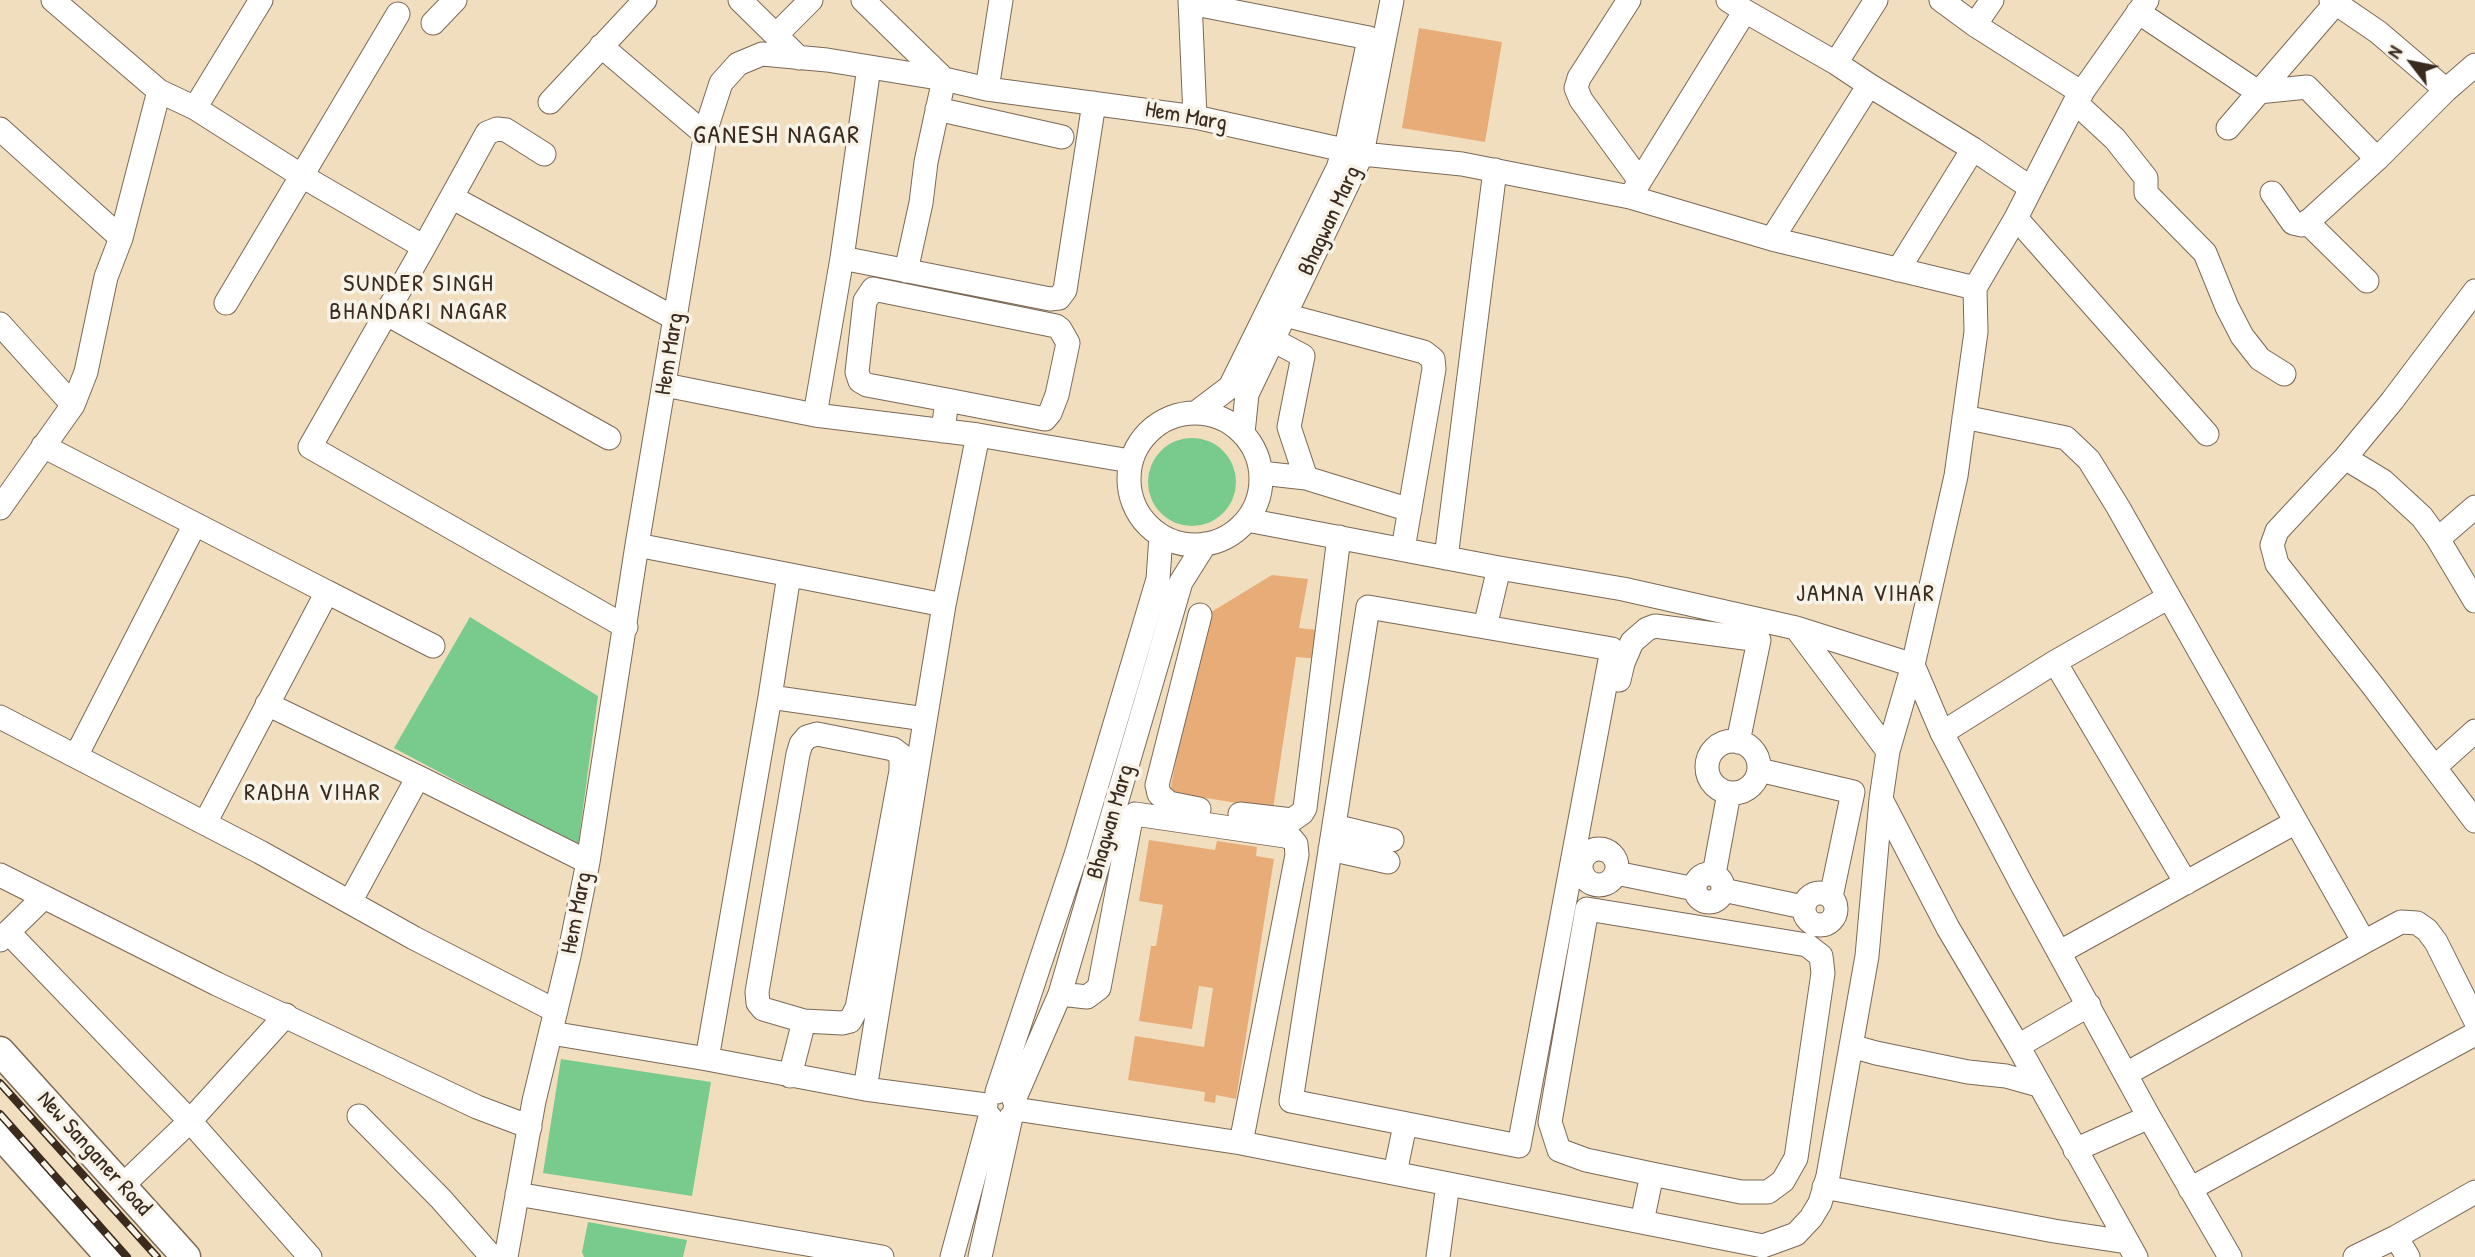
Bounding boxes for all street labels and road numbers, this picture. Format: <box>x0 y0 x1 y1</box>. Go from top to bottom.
street label: Hem Marg <box>1143 96 1229 138</box>
street label: Bhagwan Marg <box>1293 162 1367 280</box>
street label: Hem Marg <box>650 311 690 397</box>
street label: Bhagwan Marg <box>1082 762 1140 882</box>
street label: Hem Marg <box>556 870 598 956</box>
street label: New Sanganer Road <box>31 1086 157 1222</box>

